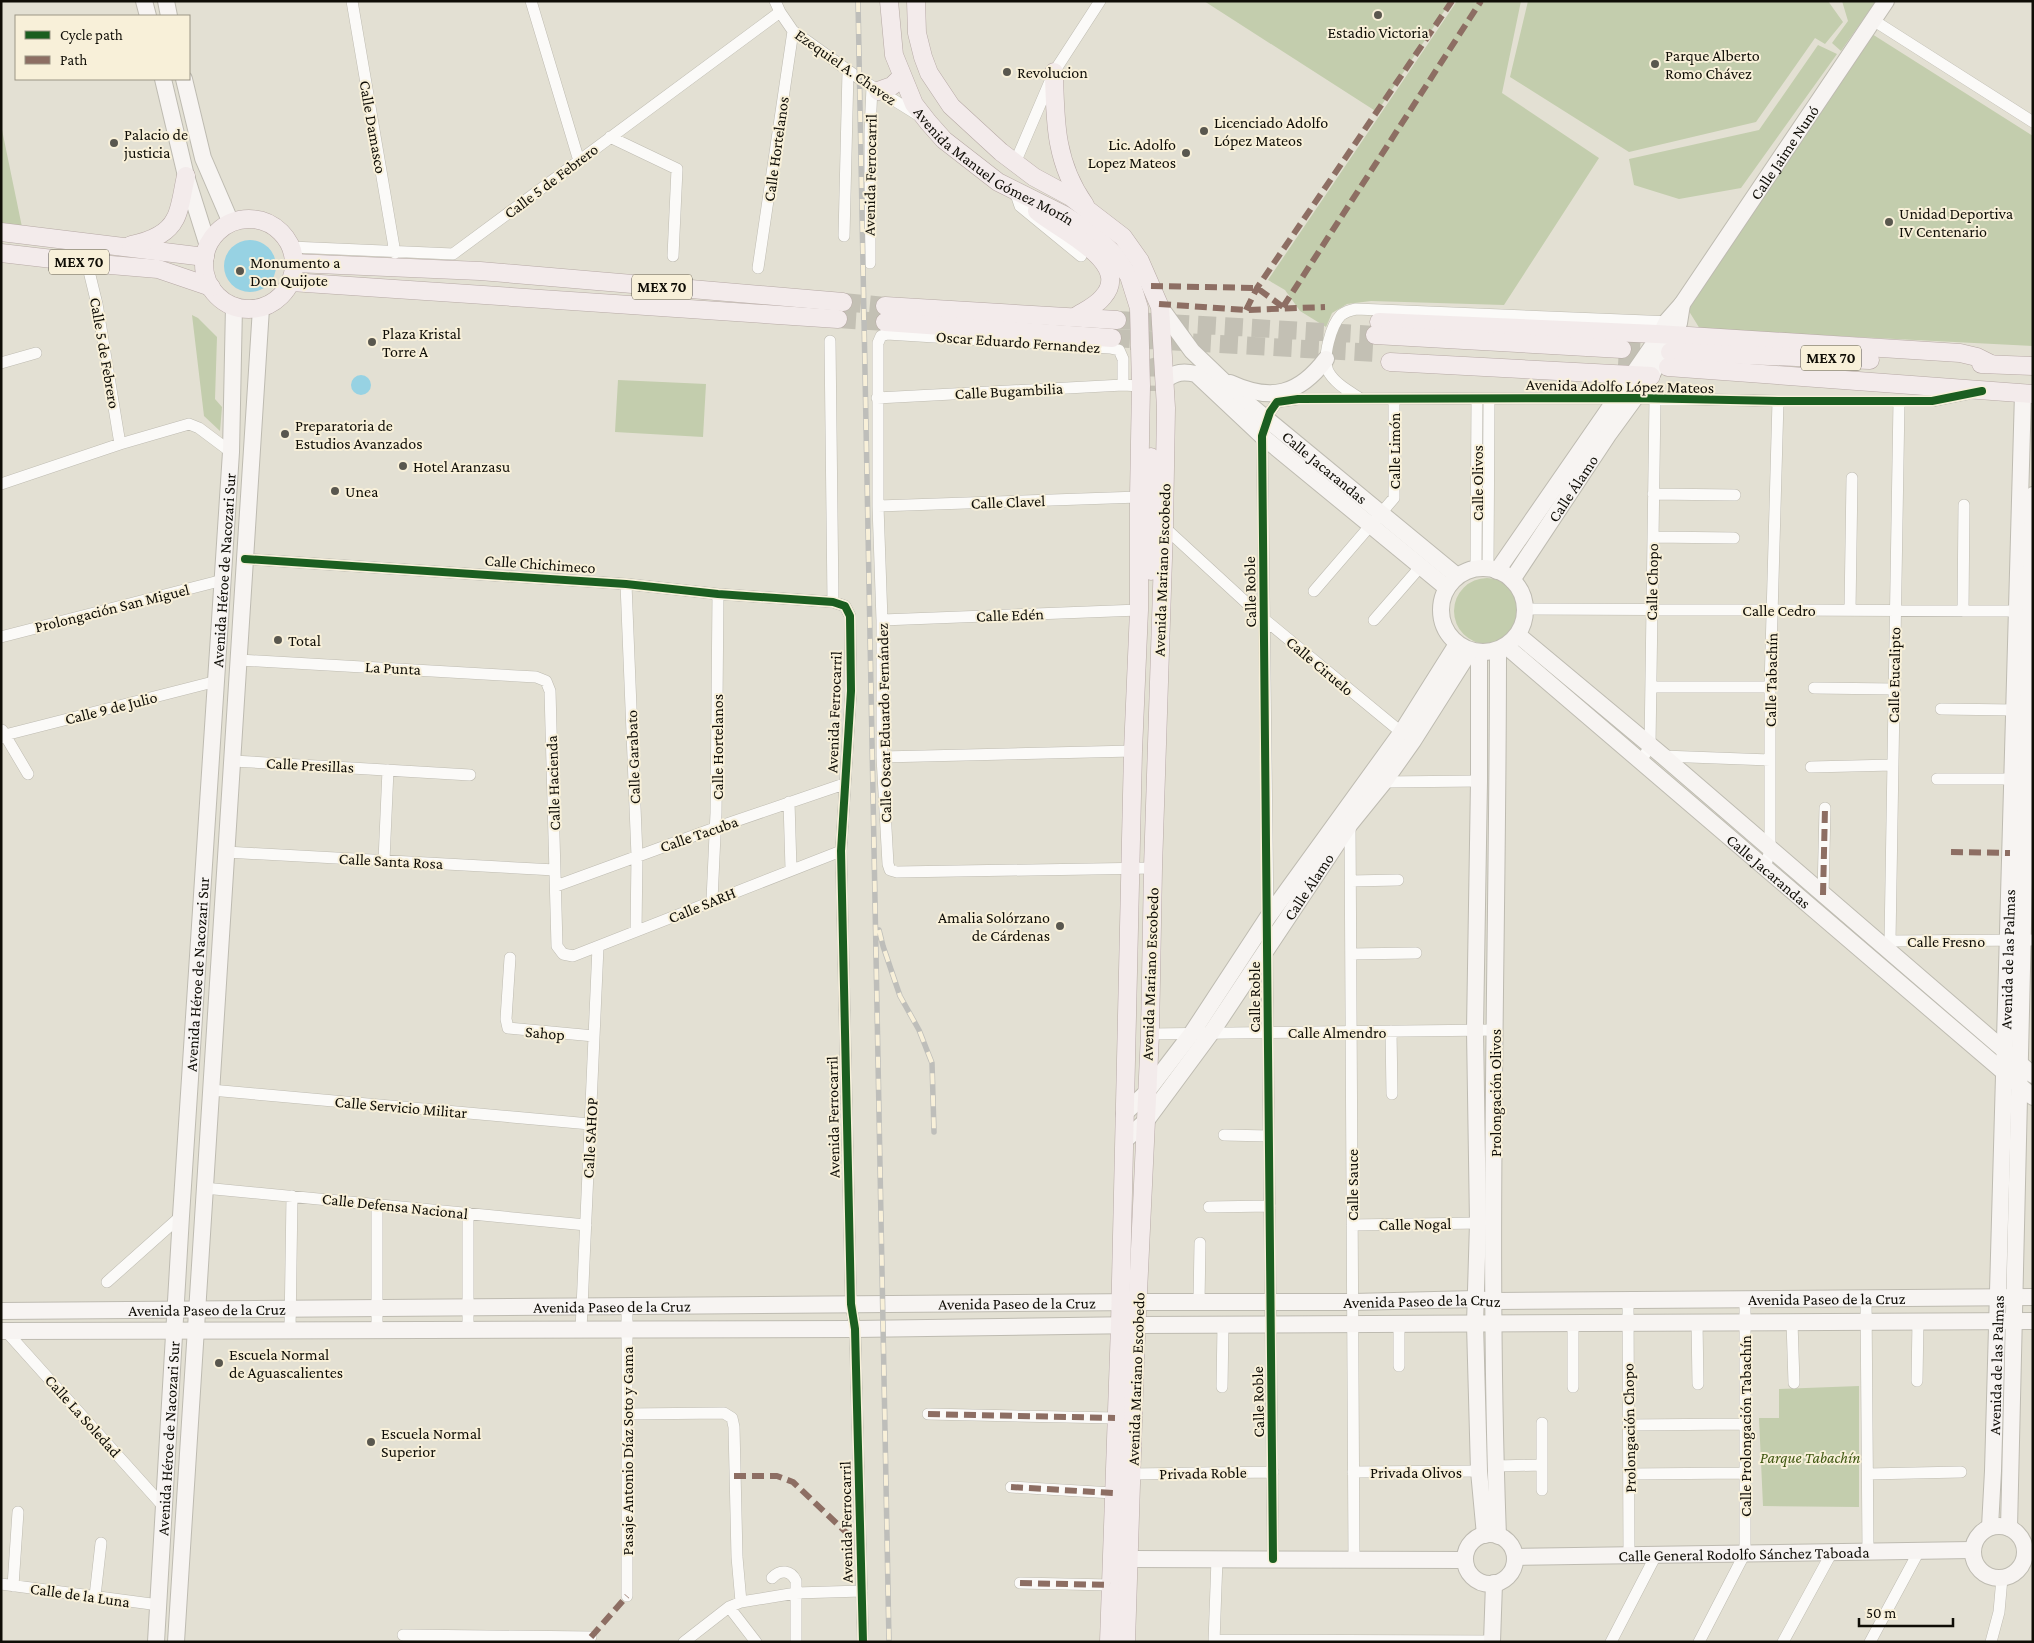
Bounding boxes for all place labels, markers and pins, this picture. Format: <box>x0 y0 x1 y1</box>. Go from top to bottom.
marker: Estadio Victoria <box>1372 9 1384 21</box>
place label: Estadio Victoria <box>1327 24 1429 41</box>
place label: Parque Alberto Romo Chávez <box>1665 47 1760 82</box>
marker: Parque Alberto Romo Chávez <box>1649 58 1661 70</box>
place label: Revolucion <box>1017 64 1088 81</box>
marker: Revolucion <box>1001 66 1013 78</box>
place label: Licenciado Adolfo López Mateos <box>1214 114 1328 150</box>
marker: Licenciado Adolfo López Mateos <box>1198 125 1210 137</box>
place label: Palacio de justicia <box>123 126 188 162</box>
place label: Lic. Adolfo Lopez Mateos <box>1088 136 1176 172</box>
marker: Palacio de justicia <box>108 137 120 149</box>
marker: Lic. Adolfo Lopez Mateos <box>1180 147 1192 159</box>
place label: Unidad Deportiva IV Centenario <box>1899 205 2014 240</box>
marker: Unidad Deportiva IV Centenario <box>1883 216 1895 228</box>
place label: Monumento a Don Quijote <box>250 254 341 290</box>
marker: Monumento a Don Quijote <box>234 265 246 277</box>
place label: Plaza Kristal Torre A <box>382 325 461 360</box>
marker: Plaza Kristal Torre A <box>366 336 378 348</box>
place label: Preparatoria de Estudios Avanzados <box>295 417 422 452</box>
marker: Preparatoria de Estudios Avanzados <box>279 428 291 440</box>
place label: Hotel Aranzasu <box>413 458 511 475</box>
marker: Hotel Aranzasu <box>397 460 409 472</box>
place label: Unea <box>345 483 379 500</box>
marker: Unea <box>329 485 341 497</box>
place label: Total <box>288 632 321 649</box>
marker: Total <box>272 634 284 646</box>
place label: Amalia Solórzano de Cárdenas <box>938 909 1050 944</box>
marker: Amalia Solórzano de Cárdenas <box>1054 920 1066 932</box>
place label: Escuela Normal de Aguascalientes <box>229 1346 343 1382</box>
marker: Escuela Normal de Aguascalientes <box>213 1357 225 1369</box>
place label: Escuela Normal Superior <box>381 1425 481 1461</box>
marker: Escuela Normal Superior <box>365 1436 377 1448</box>

